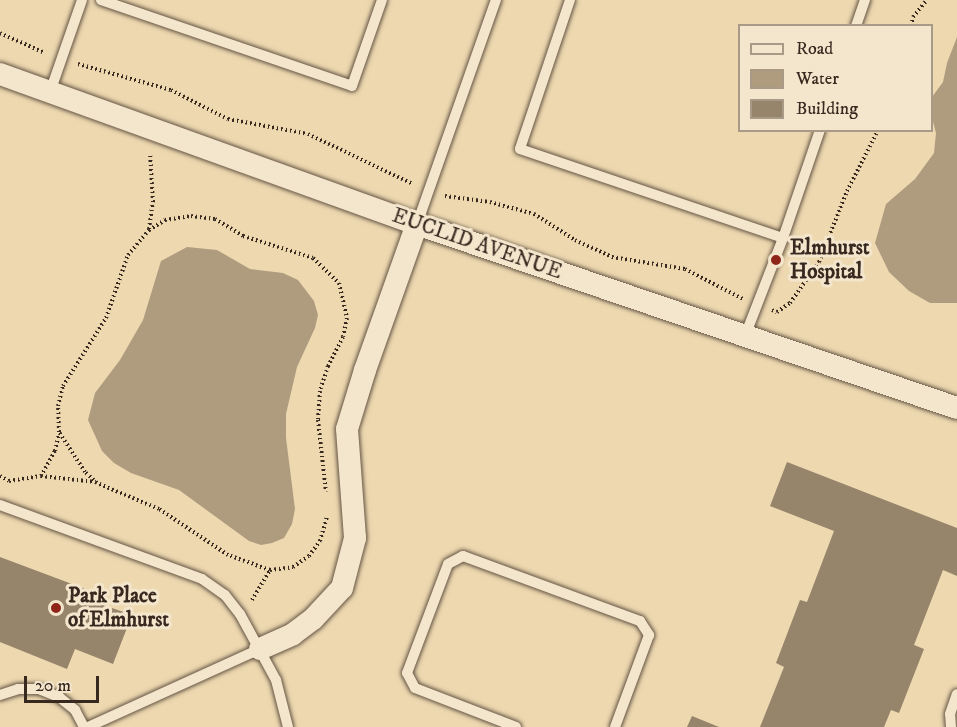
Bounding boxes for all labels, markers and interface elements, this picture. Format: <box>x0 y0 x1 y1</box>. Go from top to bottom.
legend <box>738 24 933 132</box>
text: Road <box>796 38 833 60</box>
text: Water <box>796 68 839 90</box>
text: Building <box>796 98 858 120</box>
street label: EUCLID AVENUE <box>389 203 565 285</box>
place label: Elmhurst Hospital <box>790 235 870 285</box>
marker: Elmhurst Hospital <box>767 251 785 269</box>
place label: Park Place of Elmhurst <box>68 583 169 633</box>
marker: Park Place of Elmhurst <box>49 601 63 615</box>
scale bar <box>27 664 102 702</box>
text: 20 m <box>35 675 71 697</box>

